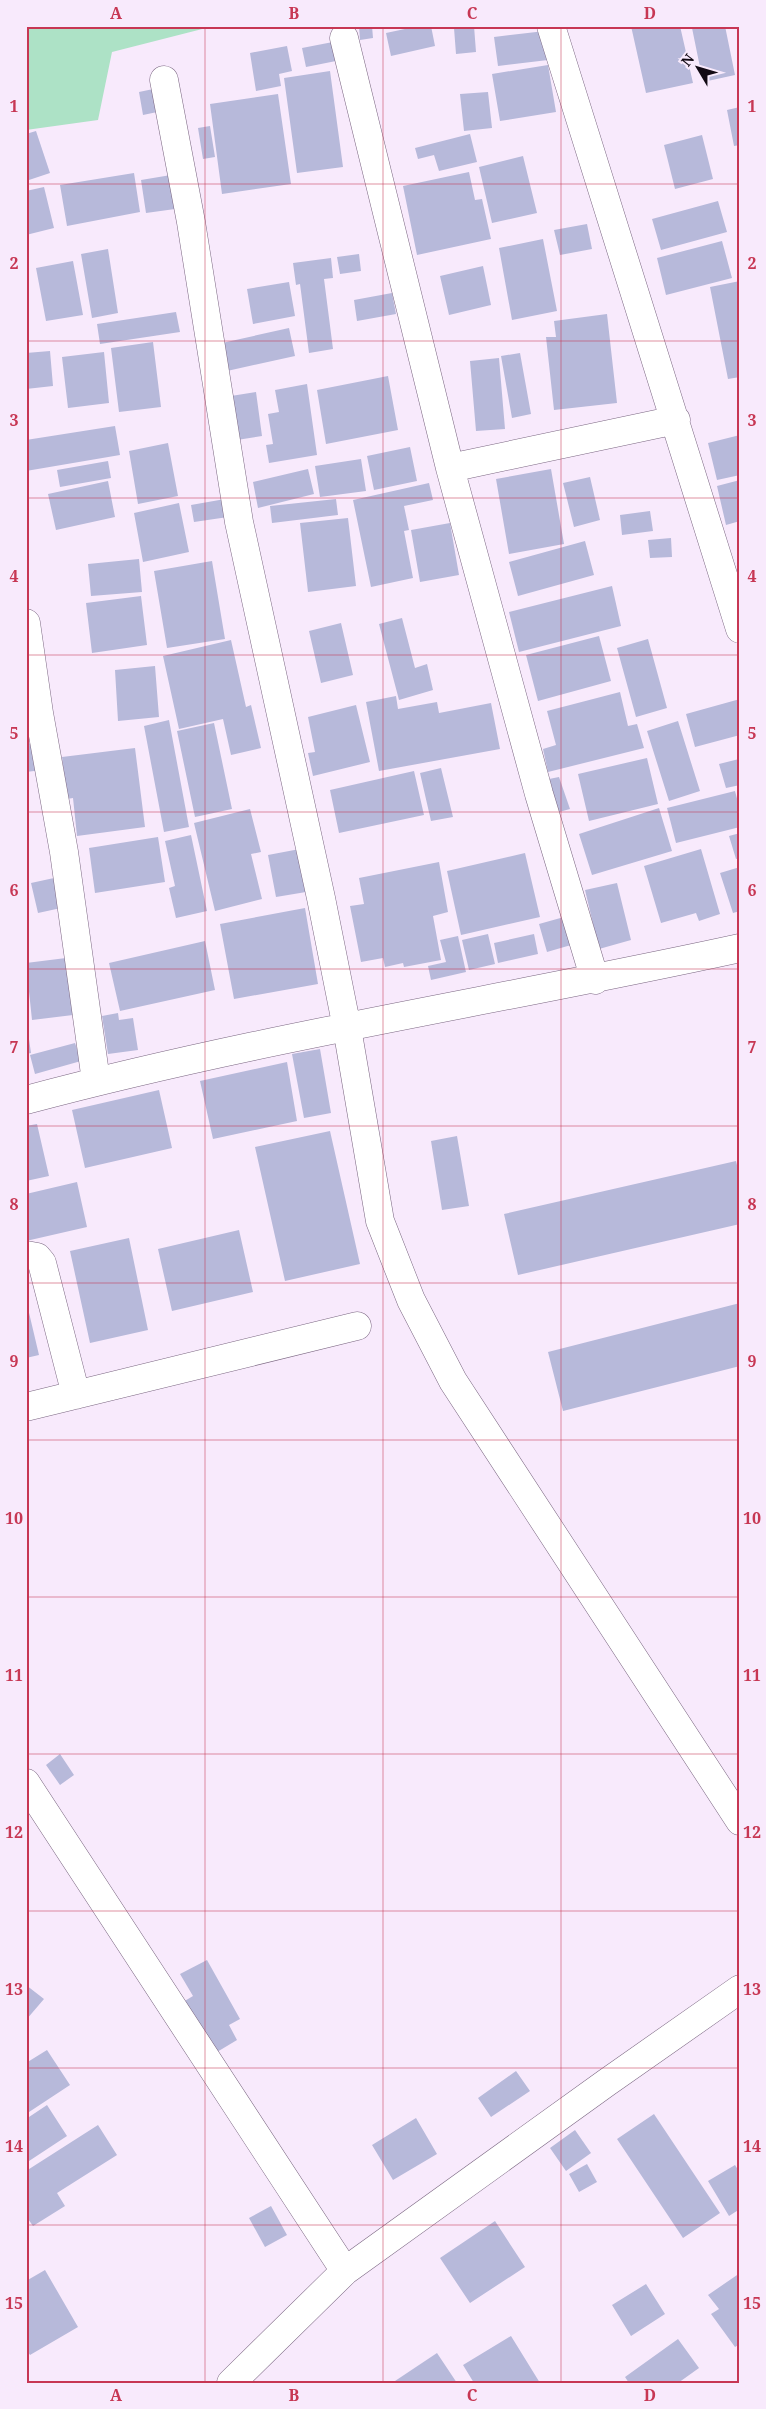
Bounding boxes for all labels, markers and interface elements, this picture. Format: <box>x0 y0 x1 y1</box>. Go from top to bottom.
text: A <box>110 2 123 24</box>
text: B <box>289 2 300 24</box>
text: C <box>467 2 478 24</box>
text: D <box>644 2 656 24</box>
north arrow <box>674 42 724 92</box>
text: N <box>676 49 698 70</box>
text: 1 <box>9 95 19 117</box>
text: 1 <box>747 95 757 117</box>
text: 2 <box>9 252 19 274</box>
text: 2 <box>747 252 757 274</box>
text: 3 <box>9 409 19 431</box>
text: 3 <box>747 409 757 431</box>
text: 4 <box>9 565 19 587</box>
text: 4 <box>747 565 757 587</box>
text: 5 <box>9 722 19 744</box>
text: 5 <box>747 722 757 744</box>
text: 6 <box>9 879 19 901</box>
text: 6 <box>747 879 757 901</box>
text: 7 <box>9 1036 19 1058</box>
text: 7 <box>747 1036 757 1058</box>
text: 8 <box>9 1193 19 1215</box>
text: 8 <box>747 1193 757 1215</box>
text: 9 <box>9 1350 19 1372</box>
text: 9 <box>747 1350 757 1372</box>
text: 10 <box>5 1507 23 1529</box>
text: 10 <box>743 1507 761 1529</box>
text: 11 <box>5 1664 23 1686</box>
text: 11 <box>743 1664 761 1686</box>
text: 12 <box>5 1821 23 1843</box>
text: 12 <box>743 1821 761 1843</box>
text: 13 <box>5 1978 23 2000</box>
text: 13 <box>743 1978 761 2000</box>
text: 14 <box>5 2135 23 2157</box>
text: 14 <box>743 2135 761 2157</box>
text: 15 <box>5 2292 23 2314</box>
text: 15 <box>743 2292 761 2314</box>
text: A <box>110 2384 123 2406</box>
text: B <box>289 2384 300 2406</box>
text: C <box>467 2384 478 2406</box>
text: D <box>644 2384 656 2406</box>

